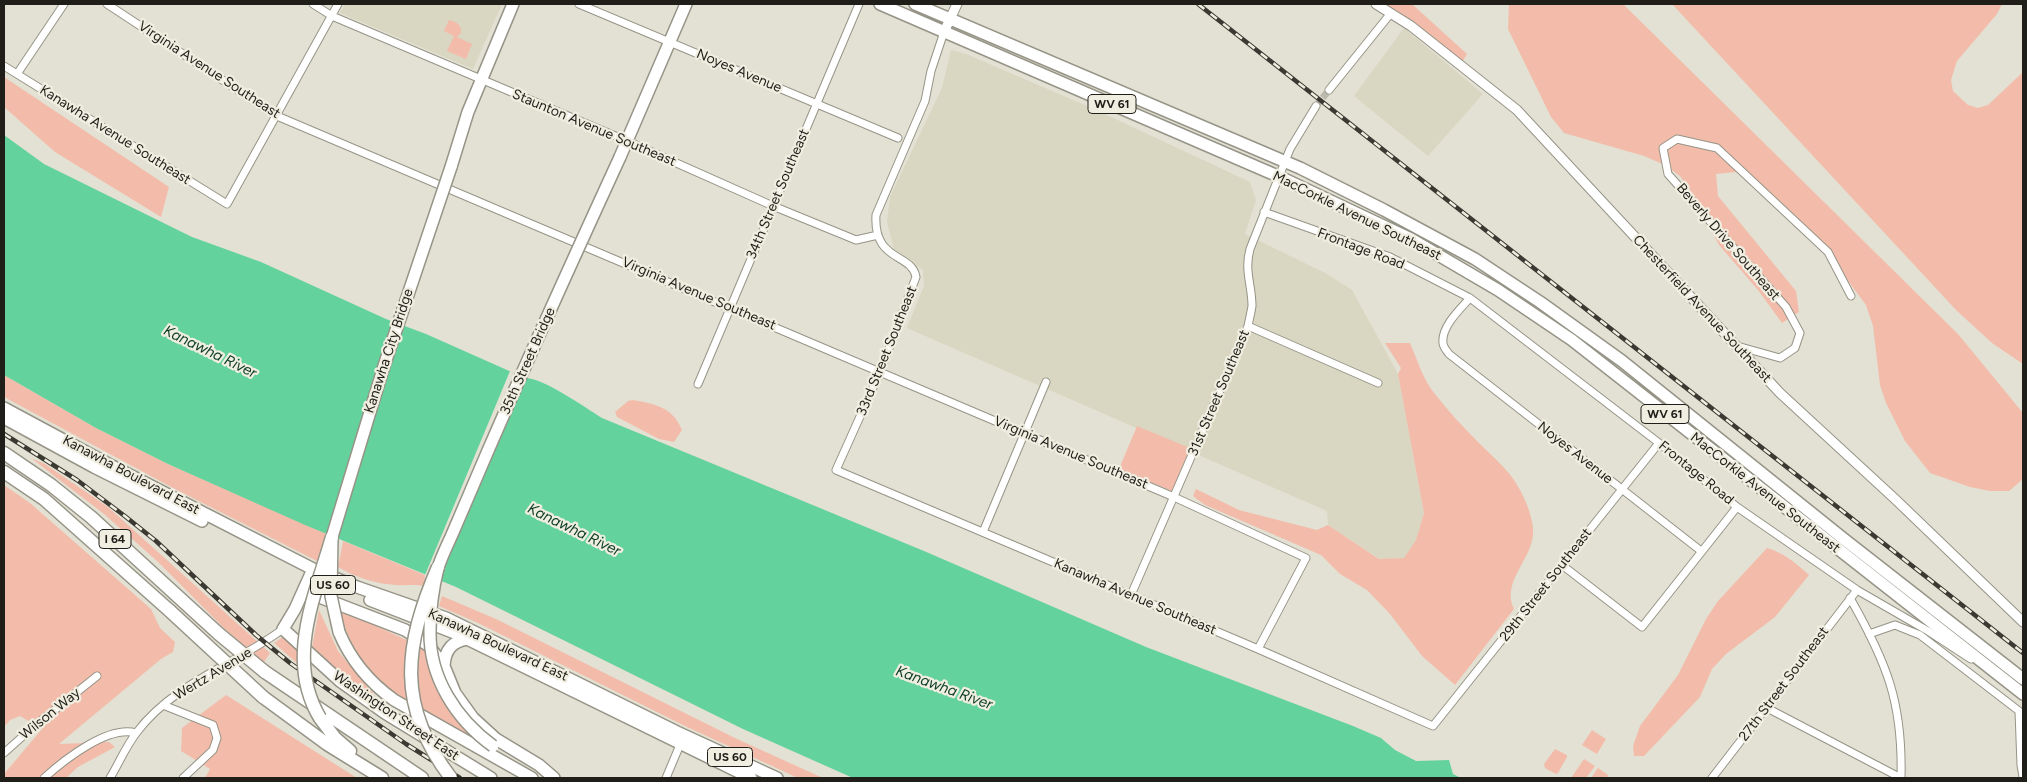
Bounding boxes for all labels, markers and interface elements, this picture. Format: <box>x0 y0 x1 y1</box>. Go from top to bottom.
street label: Virginia Avenue Southeast <box>135 18 283 122</box>
street label: Noyes Avenue <box>694 46 784 96</box>
street label: Kanawha Avenue Southeast <box>36 82 194 188</box>
street label: Staunton Avenue Southeast <box>510 86 678 170</box>
road number: WV 61 <box>1088 95 1136 114</box>
street label: 34th Street Southeast <box>743 126 813 262</box>
street label: MacCorkle Avenue Southeast <box>1270 168 1444 264</box>
street label: Beverly Drive Southeast <box>1673 180 1783 304</box>
street label: Frontage Road <box>1315 225 1407 273</box>
street label: Chesterfield Avenue Southeast <box>1629 232 1775 386</box>
street label: Virginia Avenue Southeast <box>619 254 779 334</box>
street label: 33rd Street Southeast <box>853 284 921 418</box>
street label: Kanawha City Bridge <box>361 287 417 415</box>
street label: 35th Street Bridge <box>497 305 559 417</box>
water label: Kanawha River <box>160 322 260 382</box>
street label: 31st Street Southeast <box>1185 327 1253 459</box>
road number: WV 61 <box>1641 404 1689 424</box>
street label: Virginia Avenue Southeast <box>991 413 1151 493</box>
street label: Noyes Avenue <box>1534 418 1616 488</box>
street label: MacCorkle Avenue Southeast <box>1687 429 1843 557</box>
street label: Kanawha Boulevard East <box>60 432 202 518</box>
street label: Frontage Road <box>1655 438 1737 508</box>
water label: Kanawha River <box>524 500 624 560</box>
street label: 29th Street Southeast <box>1497 525 1595 645</box>
road number: I 64 <box>99 530 131 548</box>
street label: Kanawha Avenue Southeast <box>1051 555 1219 639</box>
road number: US 60 <box>310 576 356 594</box>
street label: Kanawha Boulevard East <box>425 605 571 685</box>
street label: 27th Street Southeast <box>1736 624 1832 744</box>
street label: Wertz Avenue <box>171 644 255 704</box>
water label: Kanawha River <box>893 662 995 714</box>
street label: Washington Street East <box>330 668 462 764</box>
street label: Wilson Way <box>16 685 84 743</box>
road number: US 60 <box>708 748 752 766</box>

